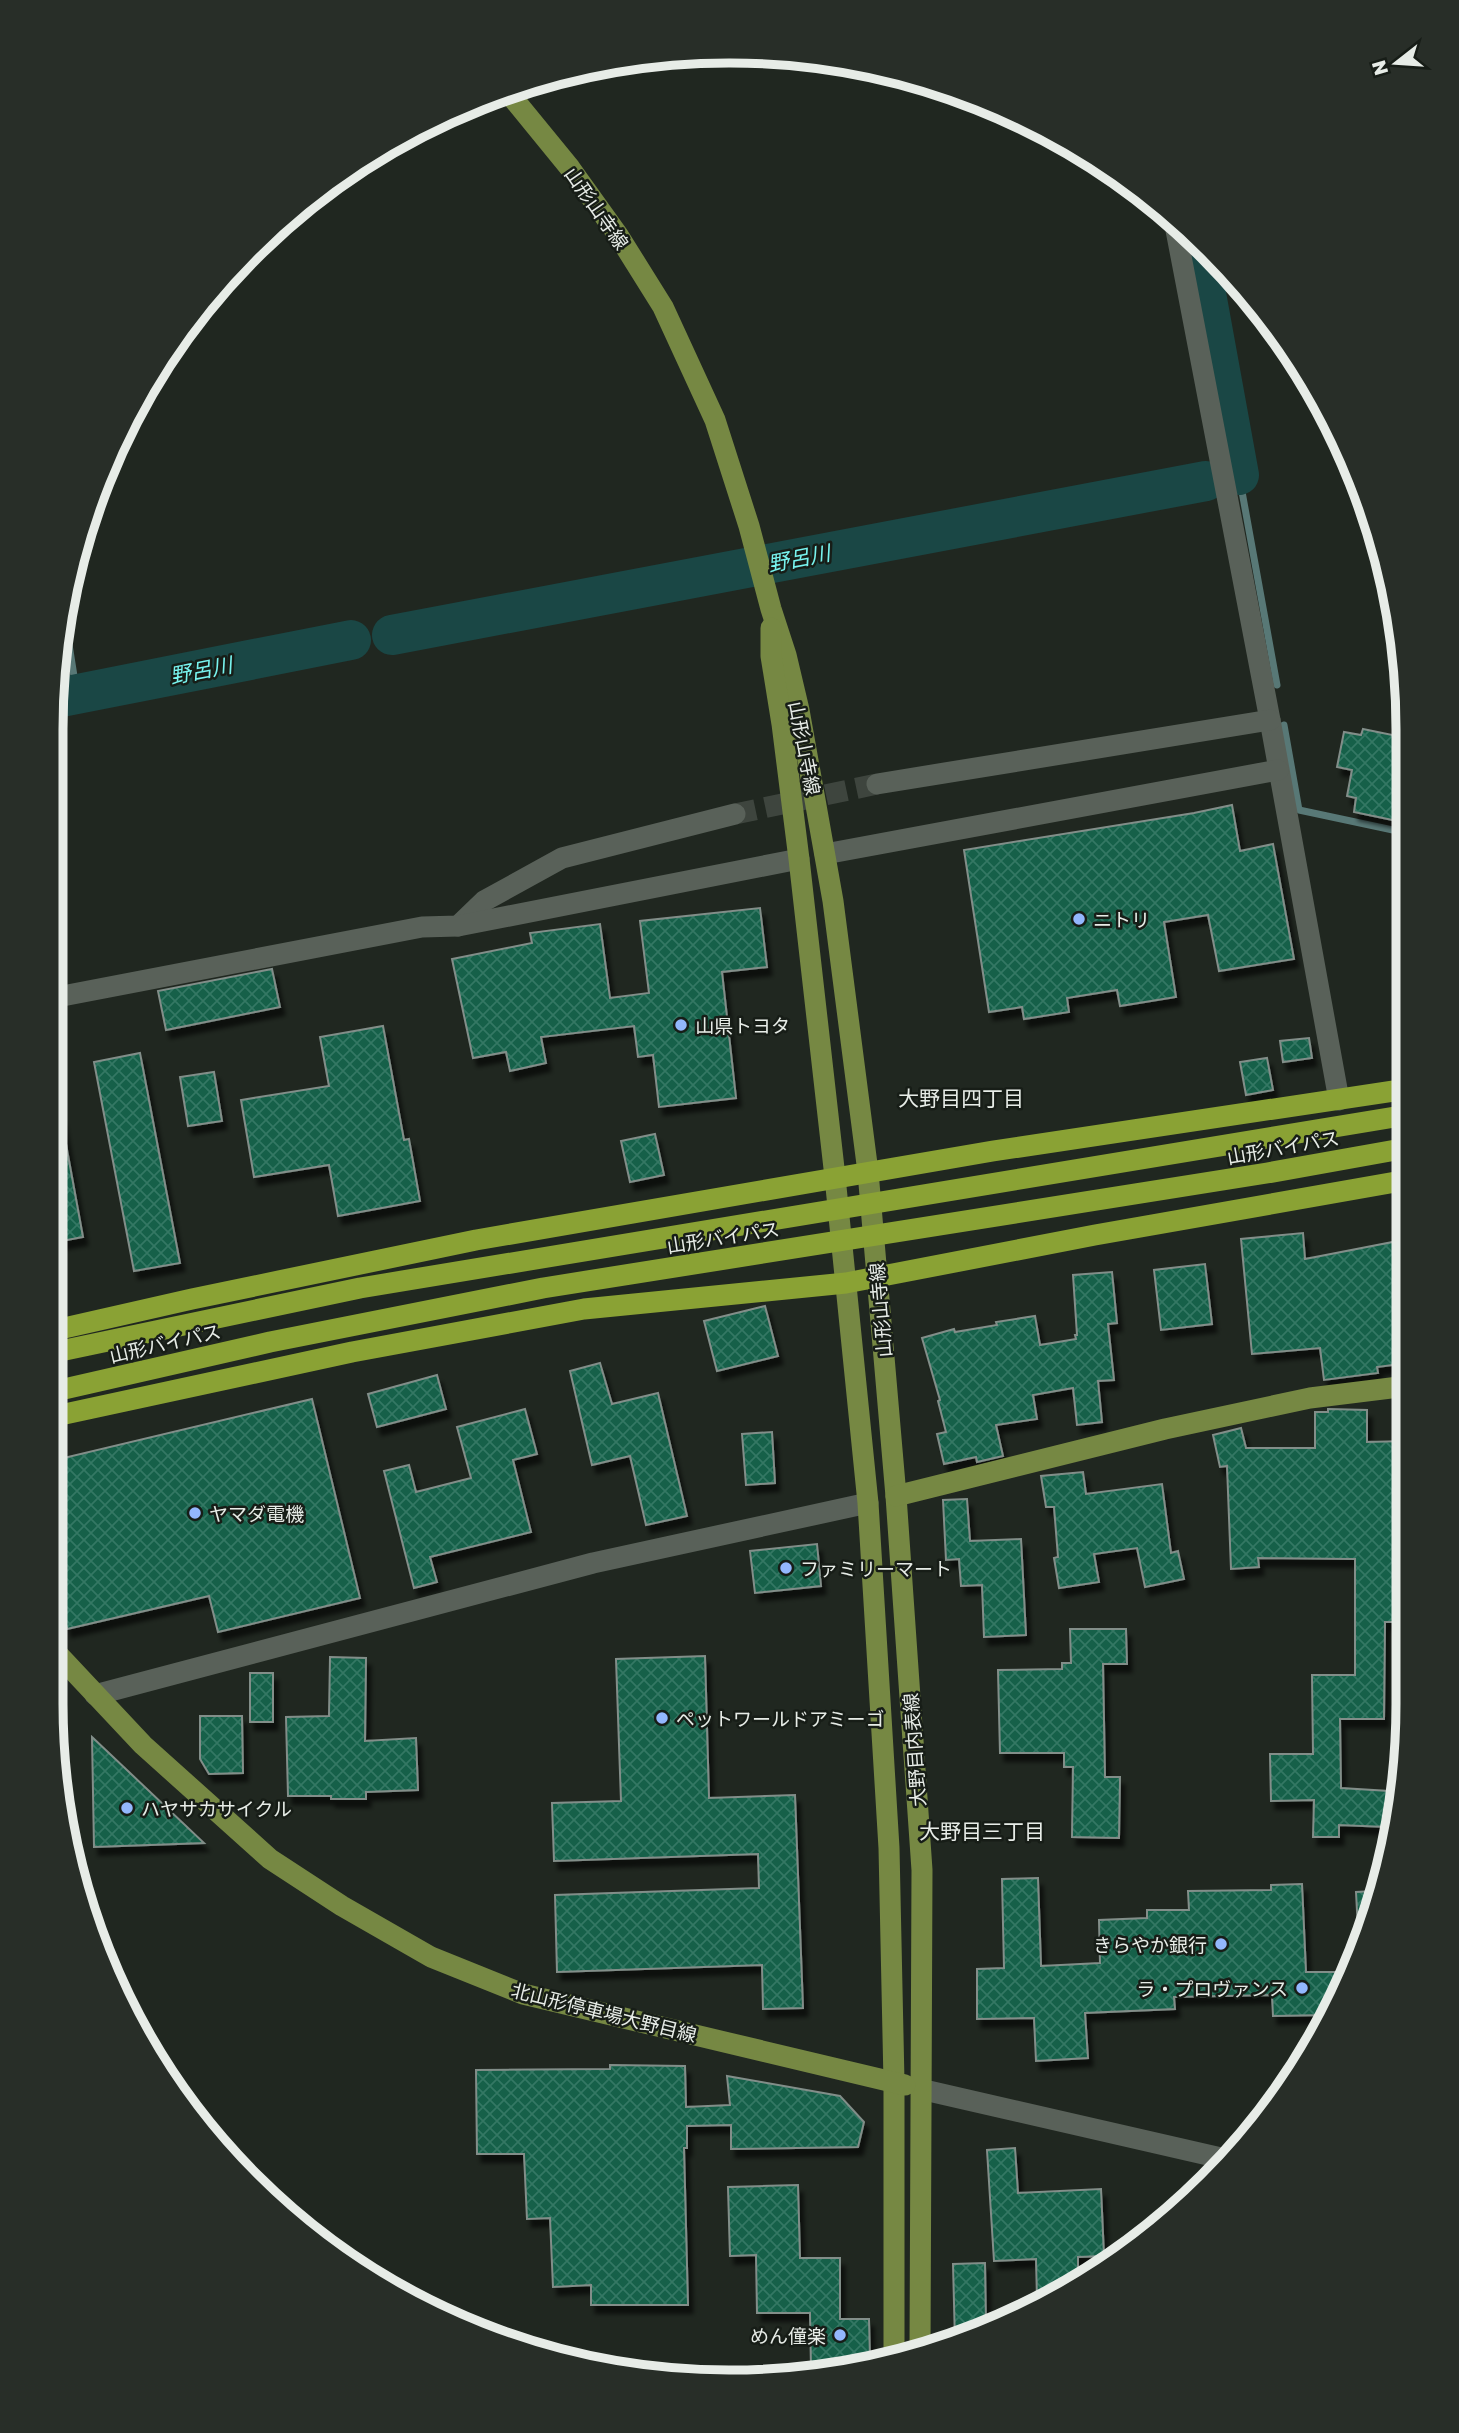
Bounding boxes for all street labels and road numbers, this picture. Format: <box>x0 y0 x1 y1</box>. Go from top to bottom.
street label: 山形山寺線 <box>560 162 634 254</box>
street label: 山形山寺線 <box>785 699 825 797</box>
street label: 山形バイパス <box>1225 1126 1341 1168</box>
street label: 山形バイパス <box>665 1217 781 1257</box>
street label: 山形山寺線 <box>864 1262 896 1358</box>
street label: 山形バイパス <box>107 1319 223 1367</box>
street label: 大野目内表線 <box>899 1692 929 1808</box>
street label: 北山形停車場大野目線 <box>509 1978 699 2046</box>

